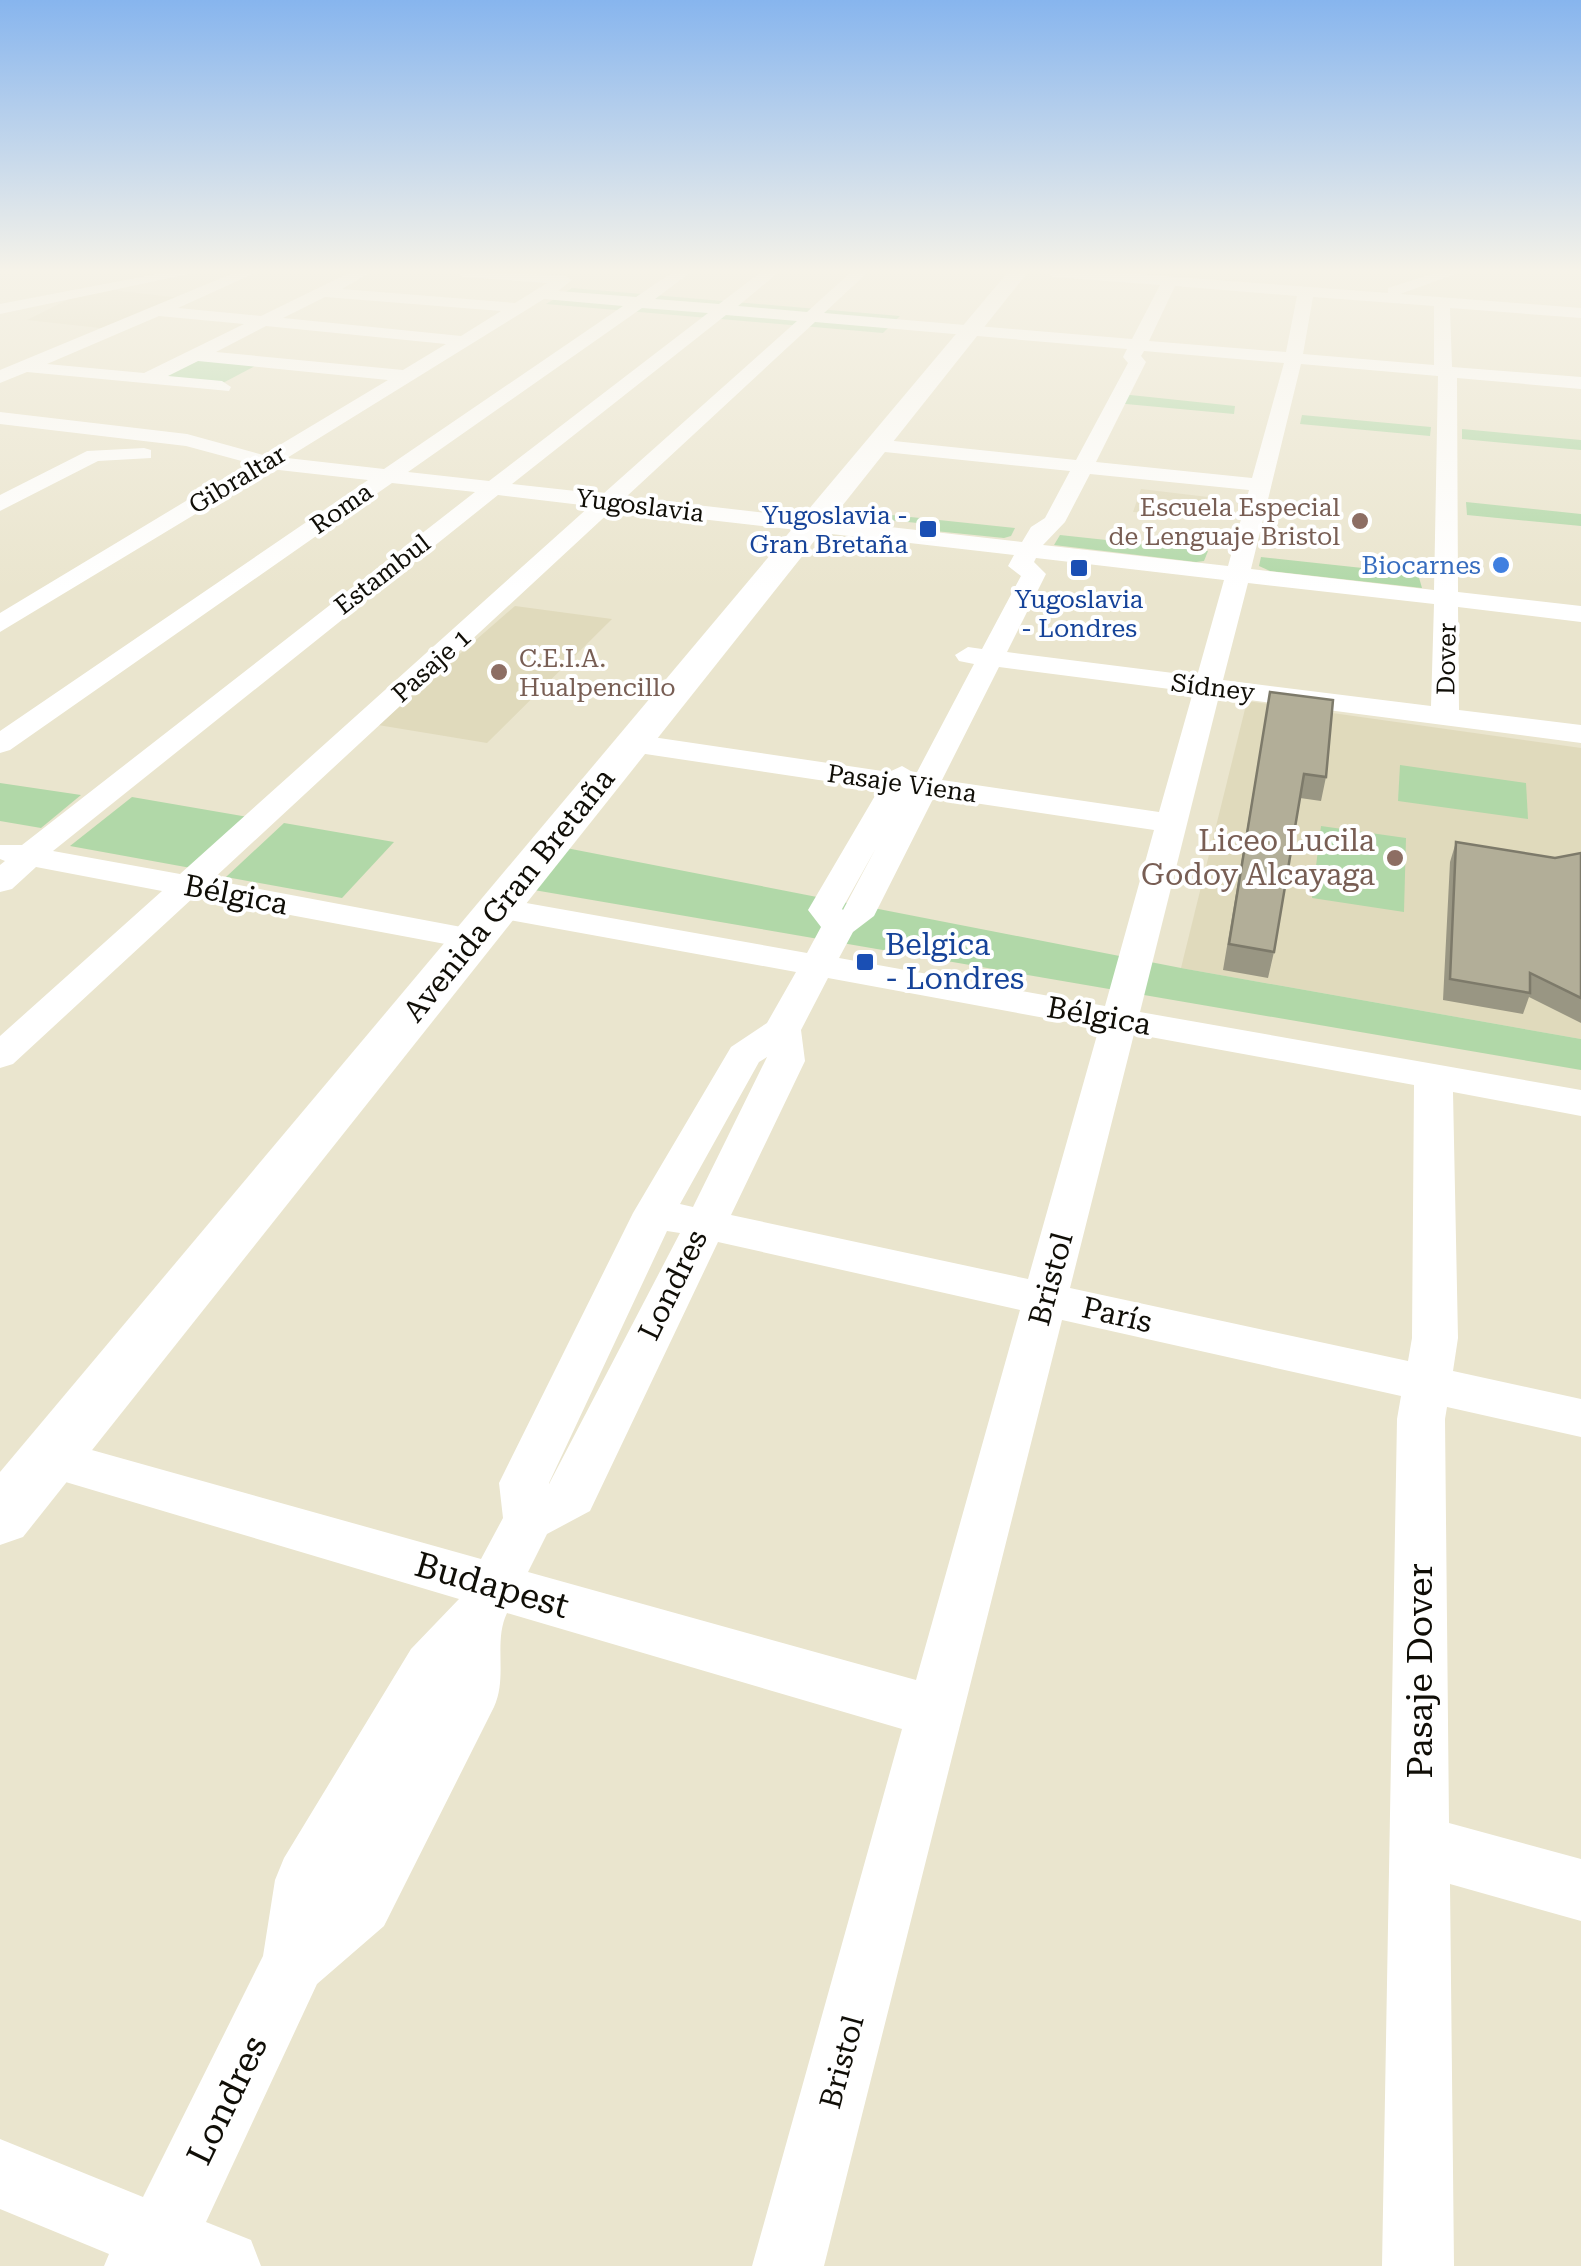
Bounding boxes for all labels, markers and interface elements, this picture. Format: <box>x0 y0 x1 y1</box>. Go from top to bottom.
street label: Gibraltar <box>184 439 291 520</box>
street label: Roma <box>305 477 378 540</box>
street label: Yugoslavia <box>574 483 706 528</box>
place label: Escuela Especial de Lenguaje Bristol <box>1108 493 1340 551</box>
place label: Yugoslavia - Gran Bretaña <box>749 501 908 559</box>
marker: Escuela Especial de Lenguaje Bristol <box>1349 510 1371 532</box>
marker: Yugoslavia - Gran Bretaña <box>917 518 939 540</box>
street label: Estambul <box>329 528 436 621</box>
place label: Biocarnes <box>1361 551 1481 580</box>
marker: Biocarnes <box>1490 554 1512 576</box>
marker: Yugoslavia - Londres <box>1068 557 1090 579</box>
place label: Yugoslavia - Londres <box>1015 585 1144 643</box>
street label: Pasaje 1 <box>386 623 477 708</box>
street label: Dover <box>1431 623 1462 695</box>
place label: C.E.I.A. Hualpencillo <box>519 644 676 702</box>
marker: C.E.I.A. Hualpencillo <box>488 661 510 683</box>
street label: Sídney <box>1170 668 1257 707</box>
street label: Pasaje Viena <box>825 759 979 808</box>
street label: Avenida Gran Bretaña <box>396 761 621 1028</box>
place label: Liceo Lucila Godoy Alcayaga <box>1141 823 1375 892</box>
marker: Liceo Lucila Godoy Alcayaga <box>1384 847 1406 869</box>
street label: Bélgica <box>181 867 291 922</box>
place label: Belgica - Londres <box>885 927 1024 996</box>
marker: Belgica - Londres <box>854 951 876 973</box>
street label: Bélgica <box>1044 989 1154 1042</box>
street label: Londres <box>631 1224 714 1346</box>
street label: Bristol <box>1021 1228 1080 1329</box>
street label: París <box>1079 1289 1156 1340</box>
street label: Budapest <box>410 1544 574 1627</box>
street label: Pasaje Dover <box>1400 1563 1441 1779</box>
street label: Bristol <box>812 2011 871 2112</box>
street label: Londres <box>179 2029 276 2171</box>

